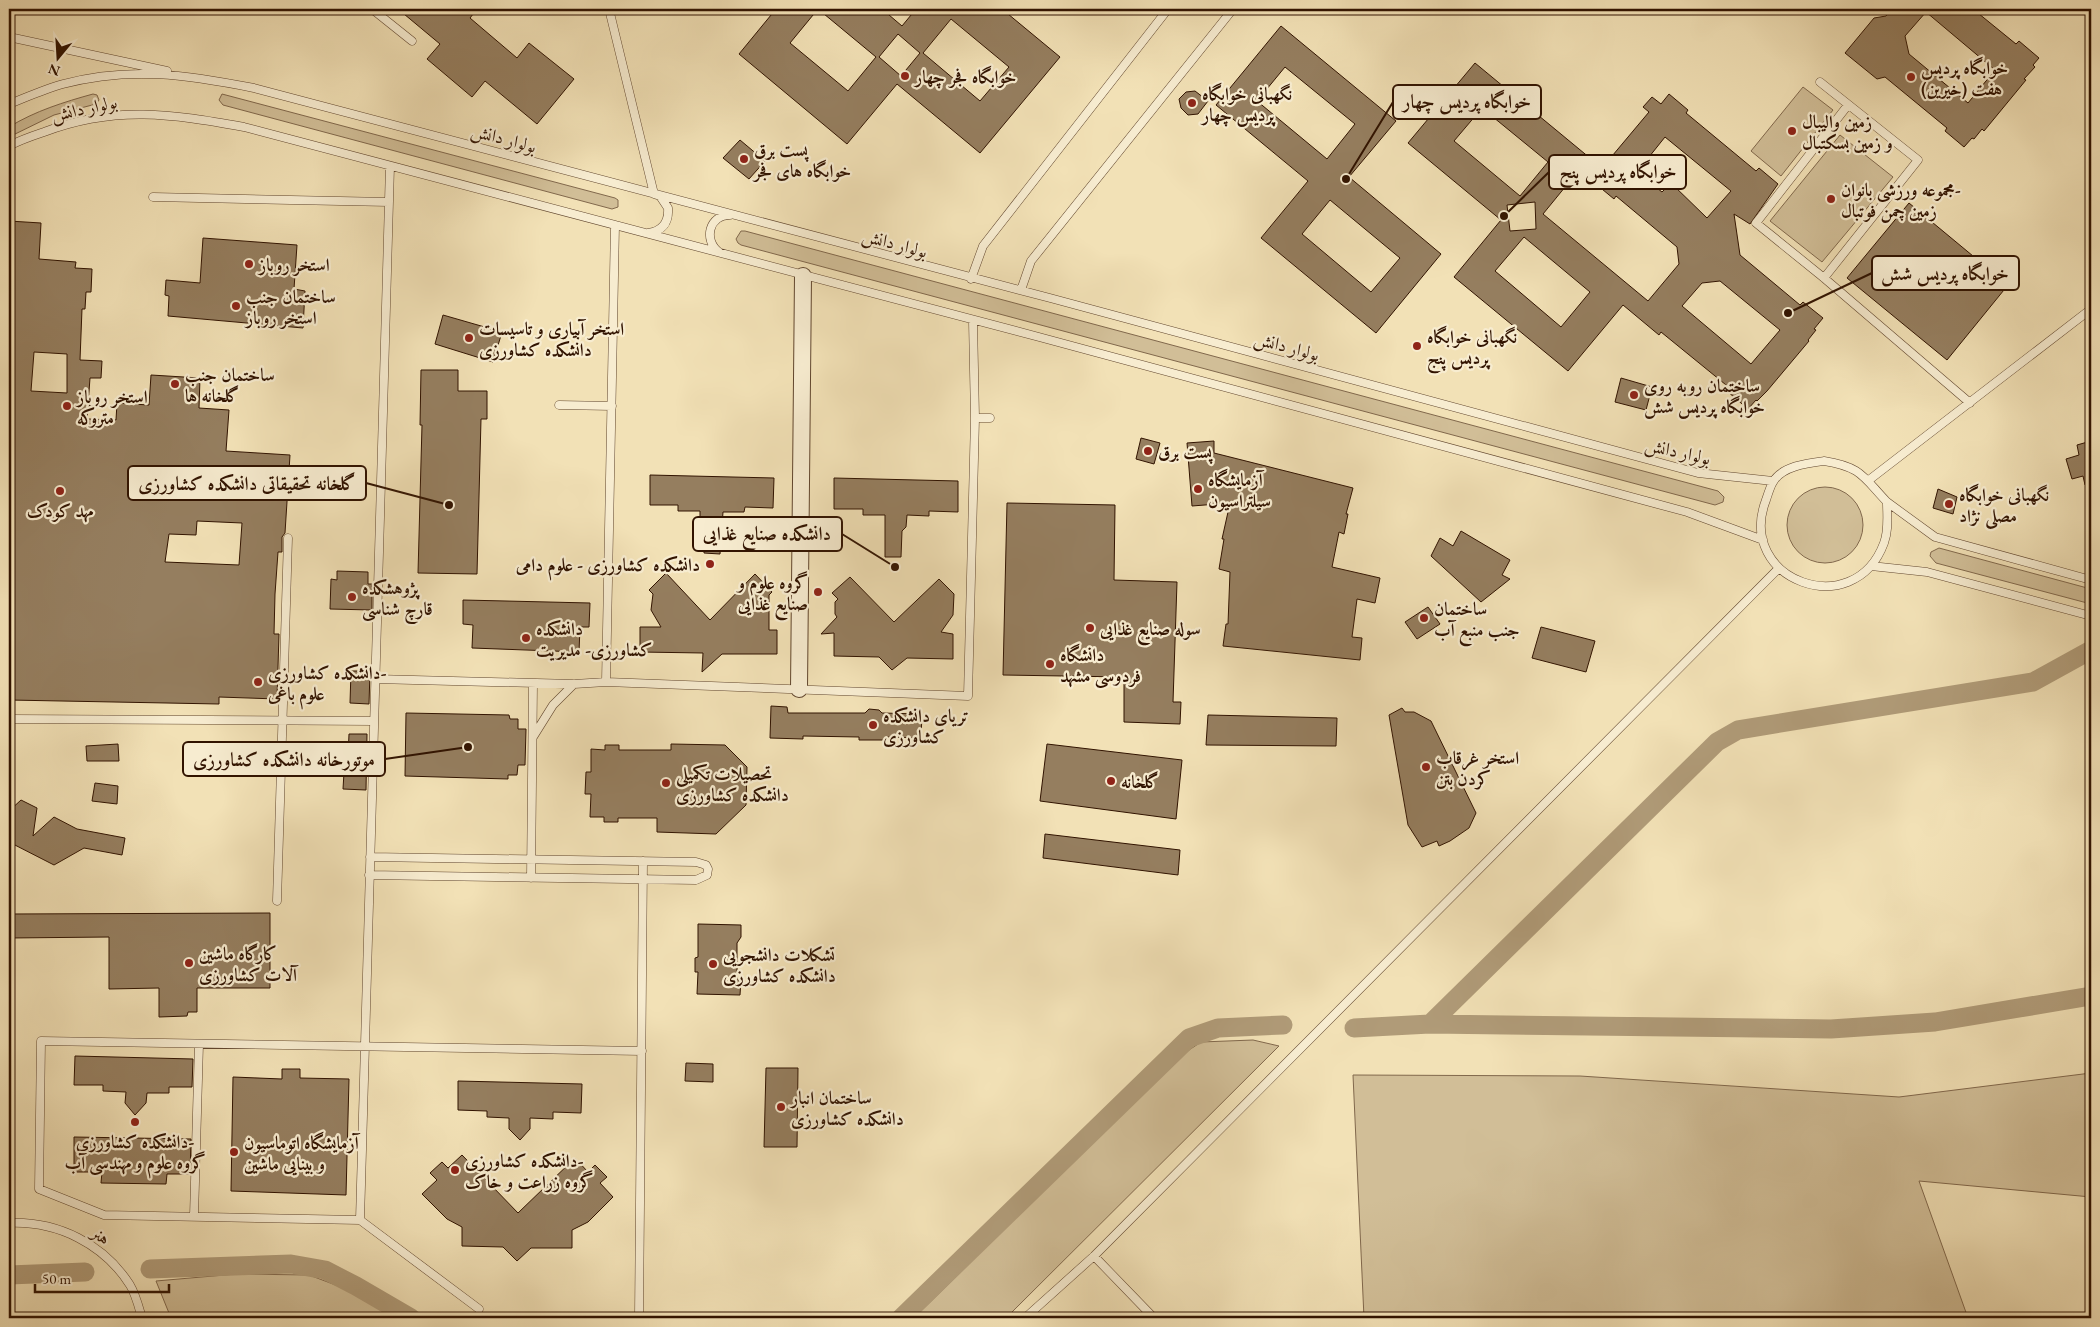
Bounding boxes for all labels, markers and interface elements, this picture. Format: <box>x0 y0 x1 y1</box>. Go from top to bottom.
north arrow <box>32 32 82 82</box>
place label: خوابگاه پردیس هفت (خیرین) <box>1921 56 2008 100</box>
text: N <box>45 60 62 81</box>
place label: خوابگاه فجر چهار <box>913 65 1016 89</box>
marker: خوابگاه فجر چهار <box>899 70 911 82</box>
marker: خوابگاه پردیس هفت (خیرین) <box>1905 71 1917 83</box>
place label: نگهبانی خوابگاه پردیس چهار <box>1200 82 1292 127</box>
callout: خوابگاه پردیس چهار <box>1393 85 1541 119</box>
text: خوابگاه پردیس چهار <box>1401 89 1531 115</box>
street label: بولوار دانش <box>49 90 119 127</box>
marker: نگهبانی خوابگاه پردیس چهار <box>1186 97 1198 109</box>
place label: زمین والیبال و زمین بسکتبال <box>1802 110 1893 154</box>
street label: بولوار دانش <box>468 118 539 159</box>
marker: زمین والیبال و زمین بسکتبال <box>1786 125 1798 137</box>
place label: پست برق خوابگاه های فجر <box>752 138 851 183</box>
marker: پست برق خوابگاه های فجر <box>738 153 750 165</box>
callout: خوابگاه پردیس پنج <box>1549 155 1686 189</box>
text: خوابگاه پردیس پنج <box>1559 159 1677 189</box>
place label: مجموعه ورزشی بانوان- زمین چمن فوتبال <box>1841 178 1961 223</box>
marker: مجموعه ورزشی بانوان- زمین چمن فوتبال <box>1825 193 1837 205</box>
street label: بولوار دانش <box>859 223 930 264</box>
place label: استخر روباز <box>257 253 330 277</box>
callout: خوابگاه پردیس شش <box>1872 256 2019 290</box>
marker: استخر روباز <box>243 258 255 270</box>
text: خوابگاه پردیس شش <box>1881 261 2009 287</box>
place label: ساختمان جنب استخر روباز <box>244 285 336 330</box>
marker: ساختمان جنب استخر روباز <box>230 300 242 312</box>
place label: استخر آبیاری و تاسیسات دانشکده کشاورزی <box>479 317 624 361</box>
place label: نگهبانی خوابگاه پردیس پنج <box>1427 325 1517 374</box>
street label: بولوار دانش <box>1251 326 1322 367</box>
marker: استخر آبیاری و تاسیسات دانشکده کشاورزی <box>463 332 475 344</box>
marker: نگهبانی خوابگاه پردیس پنج <box>1411 340 1423 352</box>
place label: ساختمان جنب گلخانه ها <box>185 363 275 407</box>
place label: ساختمان روبه روی خوابگاه پردیس شش <box>1644 374 1765 419</box>
marker: ساختمان جنب گلخانه ها <box>169 378 181 390</box>
place label: استخر روباز متروکه <box>75 385 148 429</box>
marker: ساختمان روبه روی خوابگاه پردیس شش <box>1628 389 1640 401</box>
marker: استخر روباز متروکه <box>61 400 73 412</box>
street label: بولوار دانش <box>1643 432 1713 471</box>
place label: پست برق <box>1158 440 1213 464</box>
marker: پست برق <box>1142 445 1154 457</box>
callout: گلخانه تحقیقاتی دانشکده کشاورزی <box>128 466 366 500</box>
place label: آزمایشگاه سیلتراسیون <box>1208 468 1271 512</box>
text: گلخانه تحقیقاتی دانشکده کشاورزی <box>138 471 356 496</box>
marker: آزمایشگاه سیلتراسیون <box>1192 483 1204 495</box>
place label: نگهبانی خوابگاه مصلی نژاد <box>1959 483 2049 530</box>
marker: مهد کودک <box>54 485 66 497</box>
marker: نگهبانی خوابگاه مصلی نژاد <box>1943 498 1955 510</box>
place label: مهد کودک <box>27 499 93 523</box>
callout: دانشکده صنایع غذایی <box>693 517 842 551</box>
text: دانشکده صنایع غذایی <box>702 521 831 551</box>
place label: دانشکده کشاورزی - علوم دامی <box>515 553 700 581</box>
marker: دانشکده کشاورزی - علوم دامی <box>704 558 716 570</box>
place label: گروه علوم و صنایع غذایی <box>736 571 808 621</box>
place label: پژوهشکده قارچ شناسی <box>362 576 433 625</box>
marker: گروه علوم و صنایع غذایی <box>812 586 824 598</box>
marker: پژوهشکده قارچ شناسی <box>346 591 358 603</box>
place label: ساختمان جنب منبع آب <box>1434 597 1520 647</box>
marker: ساختمان جنب منبع آب <box>1418 612 1430 624</box>
place label: دانشکده کشاورزی- مدیریت <box>536 617 652 661</box>
place label: سوله صنایع غذایی <box>1099 617 1201 646</box>
marker: سوله صنایع غذایی <box>1084 622 1096 634</box>
marker: دانشکده کشاورزی- مدیریت <box>520 632 532 644</box>
place label: دانشگاه فردوسی مشهد <box>1060 643 1141 689</box>
marker: دانشگاه فردوسی مشهد <box>1044 658 1056 670</box>
place label: دانشکده کشاورزی- علوم باغی <box>267 661 387 710</box>
marker: دانشکده کشاورزی- علوم باغی <box>252 676 264 688</box>
place label: تریای دانشکده کشاورزی <box>883 704 969 748</box>
marker: تریای دانشکده کشاورزی <box>867 719 879 731</box>
callout: موتورخانه دانشکده کشاورزی <box>183 742 385 776</box>
place label: استخر غرقاب کردن بتن <box>1436 746 1519 790</box>
text: موتورخانه دانشکده کشاورزی <box>193 747 375 772</box>
marker: استخر غرقاب کردن بتن <box>1420 761 1432 773</box>
place label: تحصیلات تکمیلی دانشکده کشاورزی <box>675 762 789 806</box>
place label: گلخانه <box>1121 770 1159 793</box>
marker: گلخانه <box>1105 775 1117 787</box>
marker: تحصیلات تکمیلی دانشکده کشاورزی <box>660 777 672 789</box>
place label: کارگاه ماشین آلات کشاورزی <box>199 942 299 986</box>
place label: تشکلات دانشجویی دانشکده کشاورزی <box>722 943 836 987</box>
marker: کارگاه ماشین آلات کشاورزی <box>183 957 195 969</box>
marker: تشکلات دانشجویی دانشکده کشاورزی <box>707 958 719 970</box>
place label: ساختمان انبار دانشکده کشاورزی <box>789 1086 904 1130</box>
marker: ساختمان انبار دانشکده کشاورزی <box>775 1101 787 1113</box>
marker: دانشکده کشاورزی- گروه علوم و مهندسی آب <box>129 1116 141 1128</box>
place label: دانشکده کشاورزی- گروه علوم و مهندسی آب <box>64 1130 206 1179</box>
place label: آزمایشگاه اتوماسیون و بینایی ماشین <box>244 1131 361 1176</box>
marker: آزمایشگاه اتوماسیون و بینایی ماشین <box>228 1146 240 1158</box>
place label: دانشکده کشاورزی- گروه زراعت و خاک <box>465 1149 593 1193</box>
marker: دانشکده کشاورزی- گروه زراعت و خاک <box>449 1164 461 1176</box>
street label: هنر <box>85 1219 115 1250</box>
scale bar <box>35 1262 169 1294</box>
text: 50 m <box>42 1269 71 1288</box>

